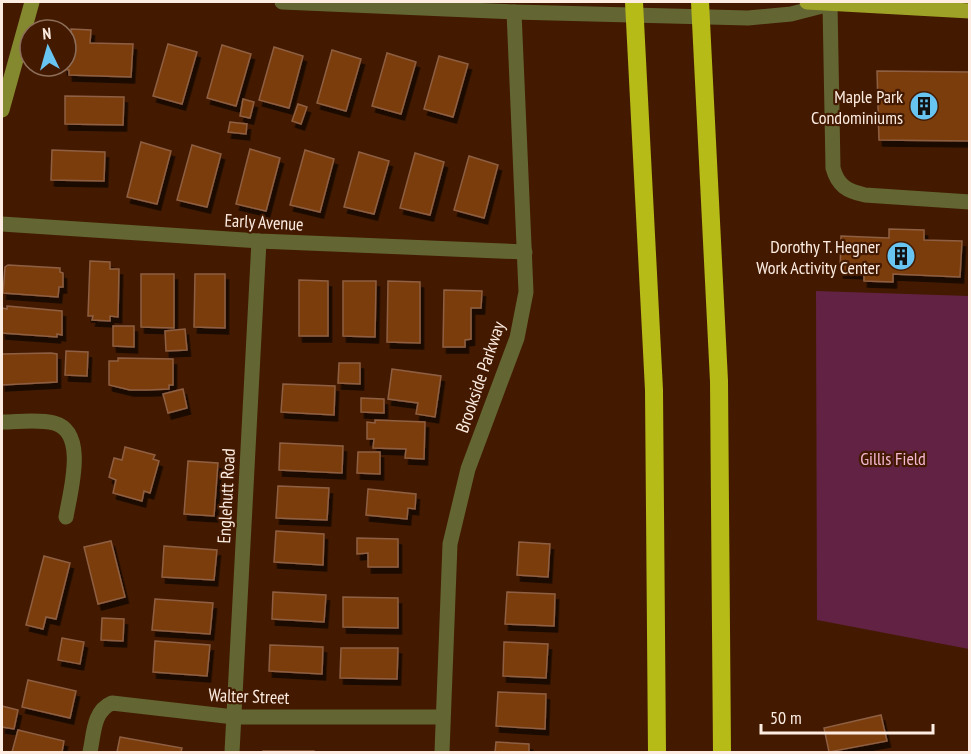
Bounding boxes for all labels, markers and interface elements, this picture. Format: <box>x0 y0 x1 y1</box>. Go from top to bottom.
north arrow <box>18 18 78 78</box>
text: N <box>42 23 52 43</box>
place label: Maple Park Condominiums <box>811 85 903 129</box>
building icon: Maple Park Condominiums <box>908 90 940 122</box>
street label: Early Avenue <box>224 208 304 236</box>
place label: Dorothy T. Hegner Work Activity Center <box>756 235 880 279</box>
building icon: Dorothy T. Hegner Work Activity Center <box>885 240 917 272</box>
street label: Brookside Parkway <box>450 318 510 436</box>
park label: Gillis Field <box>860 447 926 470</box>
street label: Englehutt Road <box>212 448 240 544</box>
street label: Walter Street <box>208 683 290 709</box>
scale bar <box>761 697 934 735</box>
text: 50 m <box>770 706 802 729</box>

